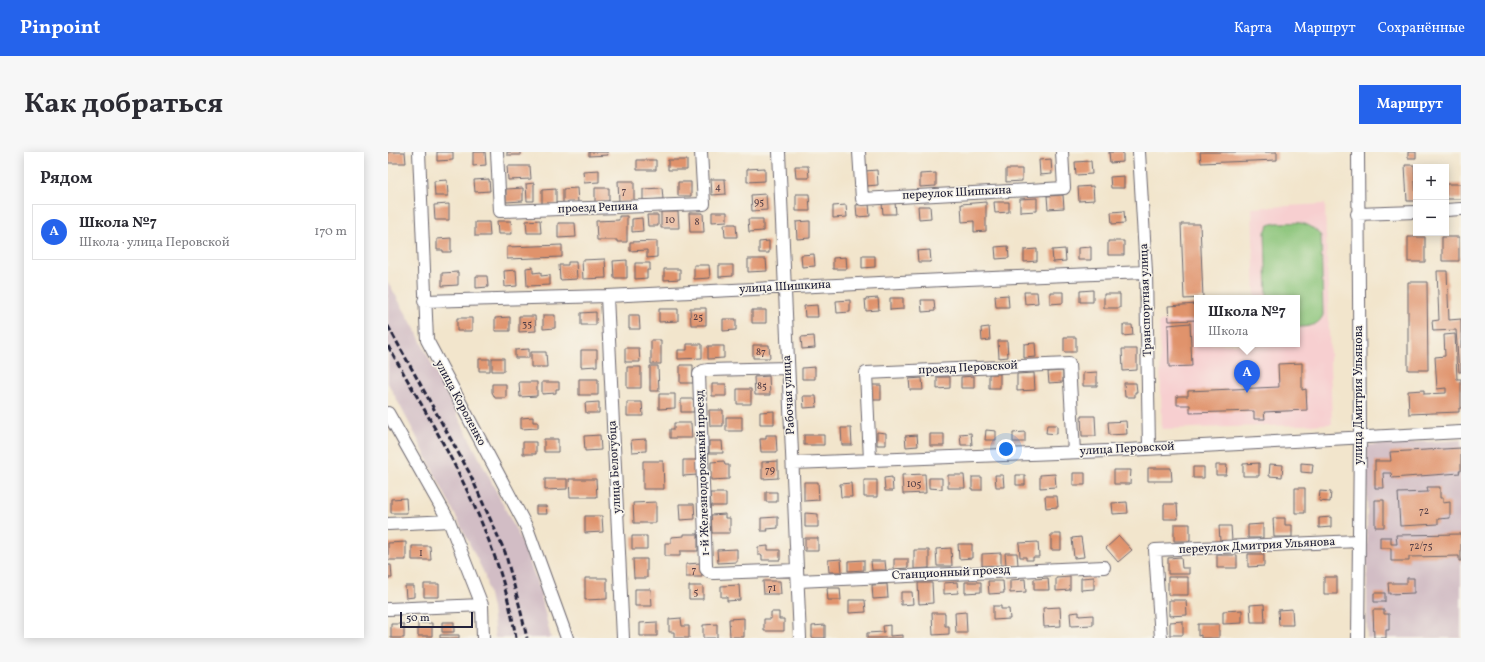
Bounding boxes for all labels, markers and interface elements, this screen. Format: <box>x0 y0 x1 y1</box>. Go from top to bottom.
text: Pinpoint <box>20 15 100 41</box>
text: Карта <box>1234 19 1272 38</box>
text: Маршрут <box>1294 19 1356 38</box>
text: Сохранённые <box>1378 19 1465 38</box>
text: Как добраться <box>24 85 223 124</box>
button: Маршрут <box>1359 85 1461 124</box>
map controls <box>1413 164 1449 236</box>
button: + <box>1413 164 1449 200</box>
text: Рядом <box>40 167 93 190</box>
house number: 4 <box>715 180 721 194</box>
street label: переулок Шишкина <box>902 182 1012 204</box>
house number: 7 <box>622 184 627 198</box>
house number: 95 <box>754 195 764 209</box>
street label: проезд Репина <box>558 199 638 217</box>
button: − <box>1413 200 1449 236</box>
text: Школа №7 <box>79 213 157 234</box>
house number: 10 <box>665 213 675 227</box>
house number: 8 <box>694 215 700 229</box>
text: A <box>49 223 59 241</box>
text: 170 m <box>314 223 347 241</box>
text: Школа · улица Перовской <box>79 234 230 252</box>
street label: Транспортная улица <box>1136 243 1156 357</box>
street label: улица Шишкина <box>739 277 831 297</box>
popup <box>1194 295 1300 347</box>
text: Школа №7 <box>1208 302 1286 323</box>
house number: 25 <box>693 310 703 324</box>
house number: 35 <box>522 317 532 331</box>
text: Школа <box>1208 323 1248 341</box>
street label: улица Дмитрия Ульянова <box>1351 325 1367 465</box>
house number: 87 <box>756 345 766 359</box>
street label: Рабочая улица <box>779 355 799 435</box>
street label: улица Короленко <box>431 357 489 449</box>
street label: проезд Перовской <box>918 357 1018 379</box>
pin: A <box>1234 360 1260 393</box>
house number: 85 <box>757 379 767 393</box>
street label: 1-й Железнодорожный проезд <box>692 389 714 556</box>
street label: улица Белогубца <box>605 420 625 514</box>
your location <box>996 439 1016 459</box>
street label: улица Перовской <box>1079 439 1175 459</box>
house number: 79 <box>765 463 775 477</box>
house number: 105 <box>907 477 921 491</box>
house number: 72 <box>1419 504 1429 518</box>
street label: переулок Дмитрия Ульянова <box>1178 534 1336 558</box>
house number: 72/75 <box>1409 539 1433 553</box>
house number: 1 <box>419 546 423 560</box>
street label: Станционный проезд <box>891 562 1011 584</box>
house number: 7 <box>692 563 697 577</box>
house number: 71 <box>768 581 776 595</box>
house number: 5 <box>694 585 699 599</box>
scale bar <box>400 610 473 629</box>
text: 50 m <box>406 611 430 626</box>

